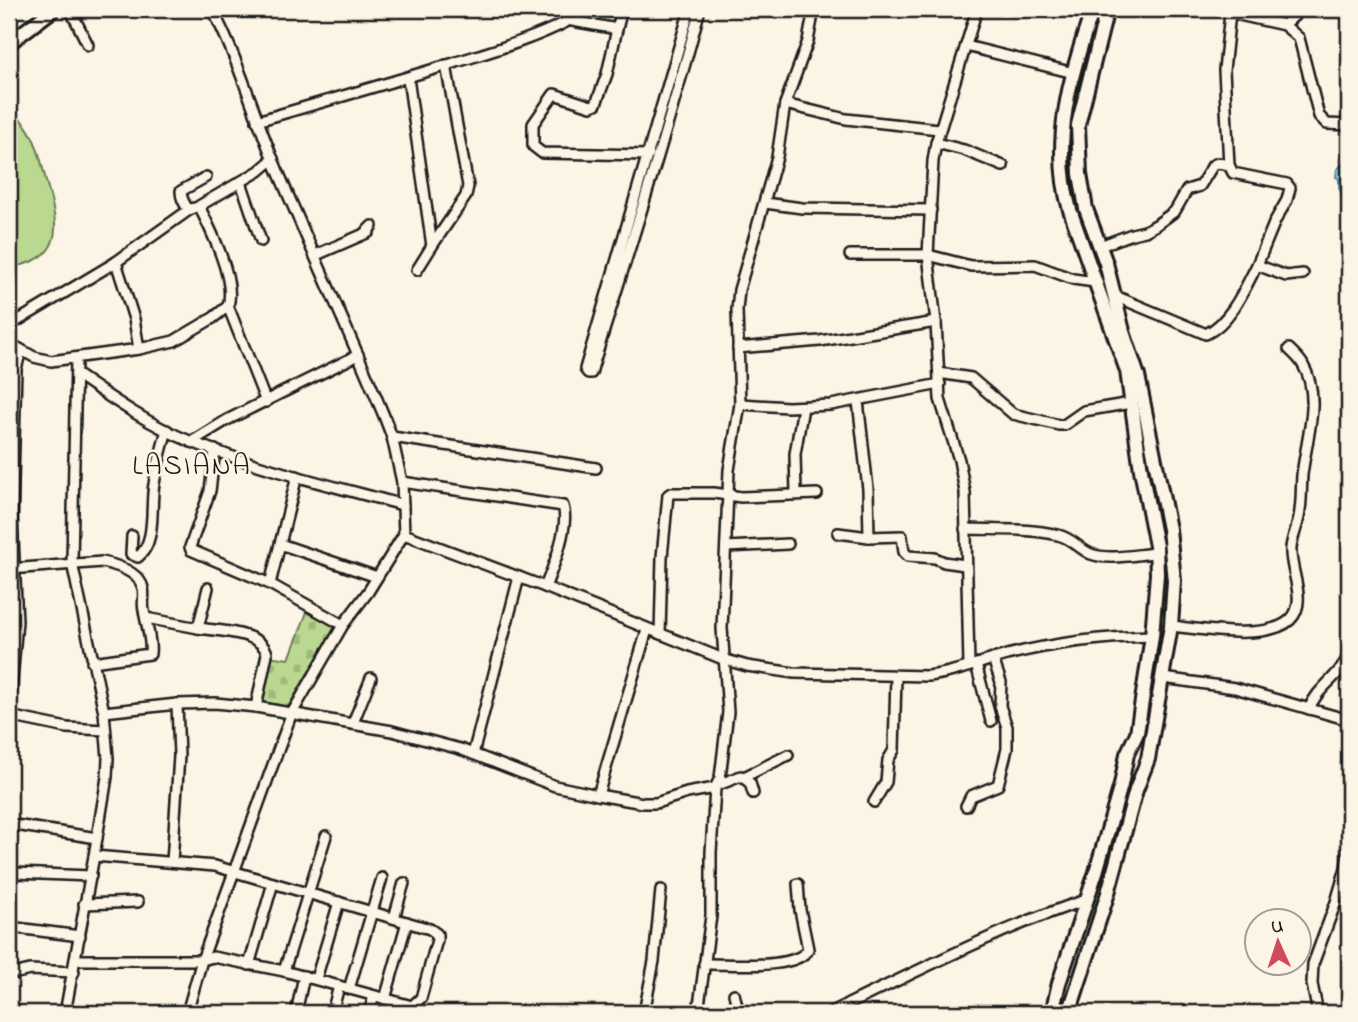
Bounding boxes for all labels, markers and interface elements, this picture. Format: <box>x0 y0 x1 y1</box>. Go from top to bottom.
district label: LASIANA <box>132 447 252 488</box>
north arrow <box>1242 906 1312 976</box>
text: U <box>1271 914 1284 941</box>

